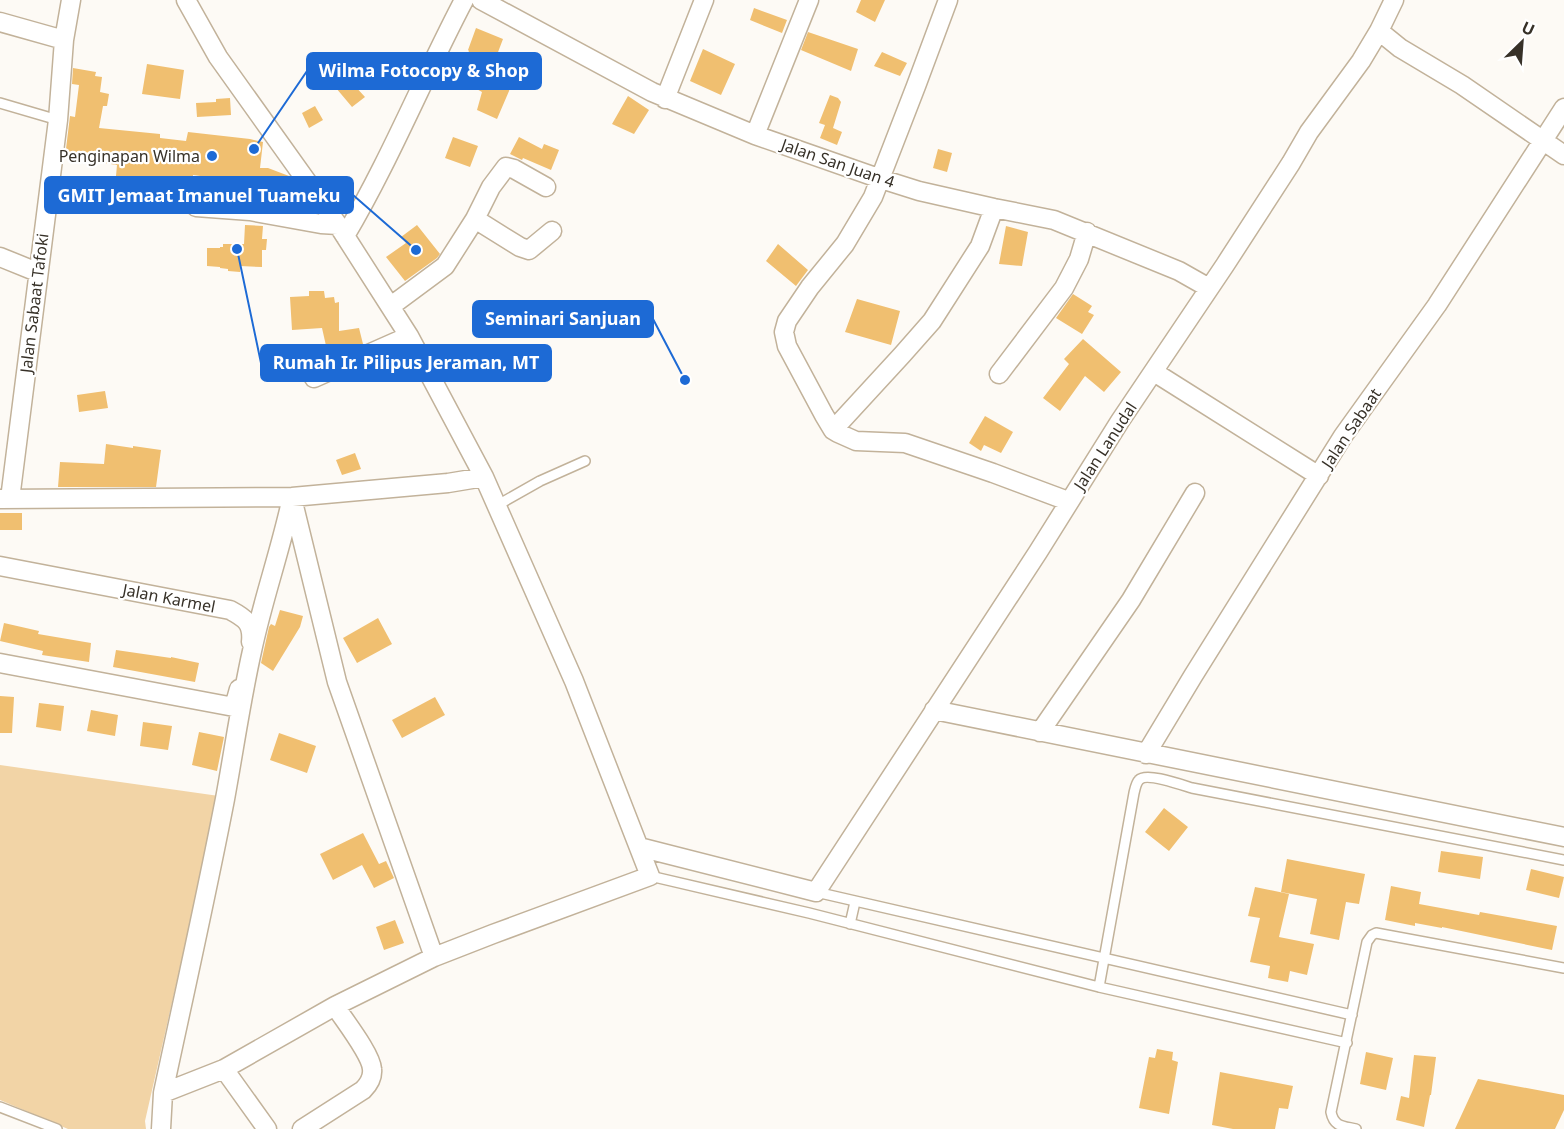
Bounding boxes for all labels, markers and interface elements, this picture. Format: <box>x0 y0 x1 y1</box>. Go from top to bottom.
north arrow <box>1492 12 1552 72</box>
text: U <box>1518 16 1538 41</box>
callout: Wilma Fotocopy & Shop <box>307 53 541 89</box>
text: Wilma Fotocopy & Shop <box>319 58 529 82</box>
street label: Jalan San Juan 4 <box>776 133 898 193</box>
place label: Penginapan Wilma <box>59 145 200 167</box>
marker: Penginapan Wilma <box>205 149 219 163</box>
callout: GMIT Jemaat Imanuel Tuameku <box>45 177 353 213</box>
text: GMIT Jemaat Imanuel Tuameku <box>57 183 341 207</box>
street label: Jalan Sabaat Tafoki <box>14 232 53 376</box>
callout: Seminari Sanjuan <box>473 301 653 337</box>
text: Seminari Sanjuan <box>485 306 641 330</box>
callout: Rumah Ir. Pilipus Jeraman, MT <box>261 345 551 381</box>
text: Rumah Ir. Pilipus Jeraman, MT <box>273 350 540 374</box>
street label: Jalan Sabaat <box>1315 384 1386 474</box>
street label: Jalan Lanudal <box>1067 398 1142 496</box>
street label: Jalan Karmel <box>119 578 217 618</box>

